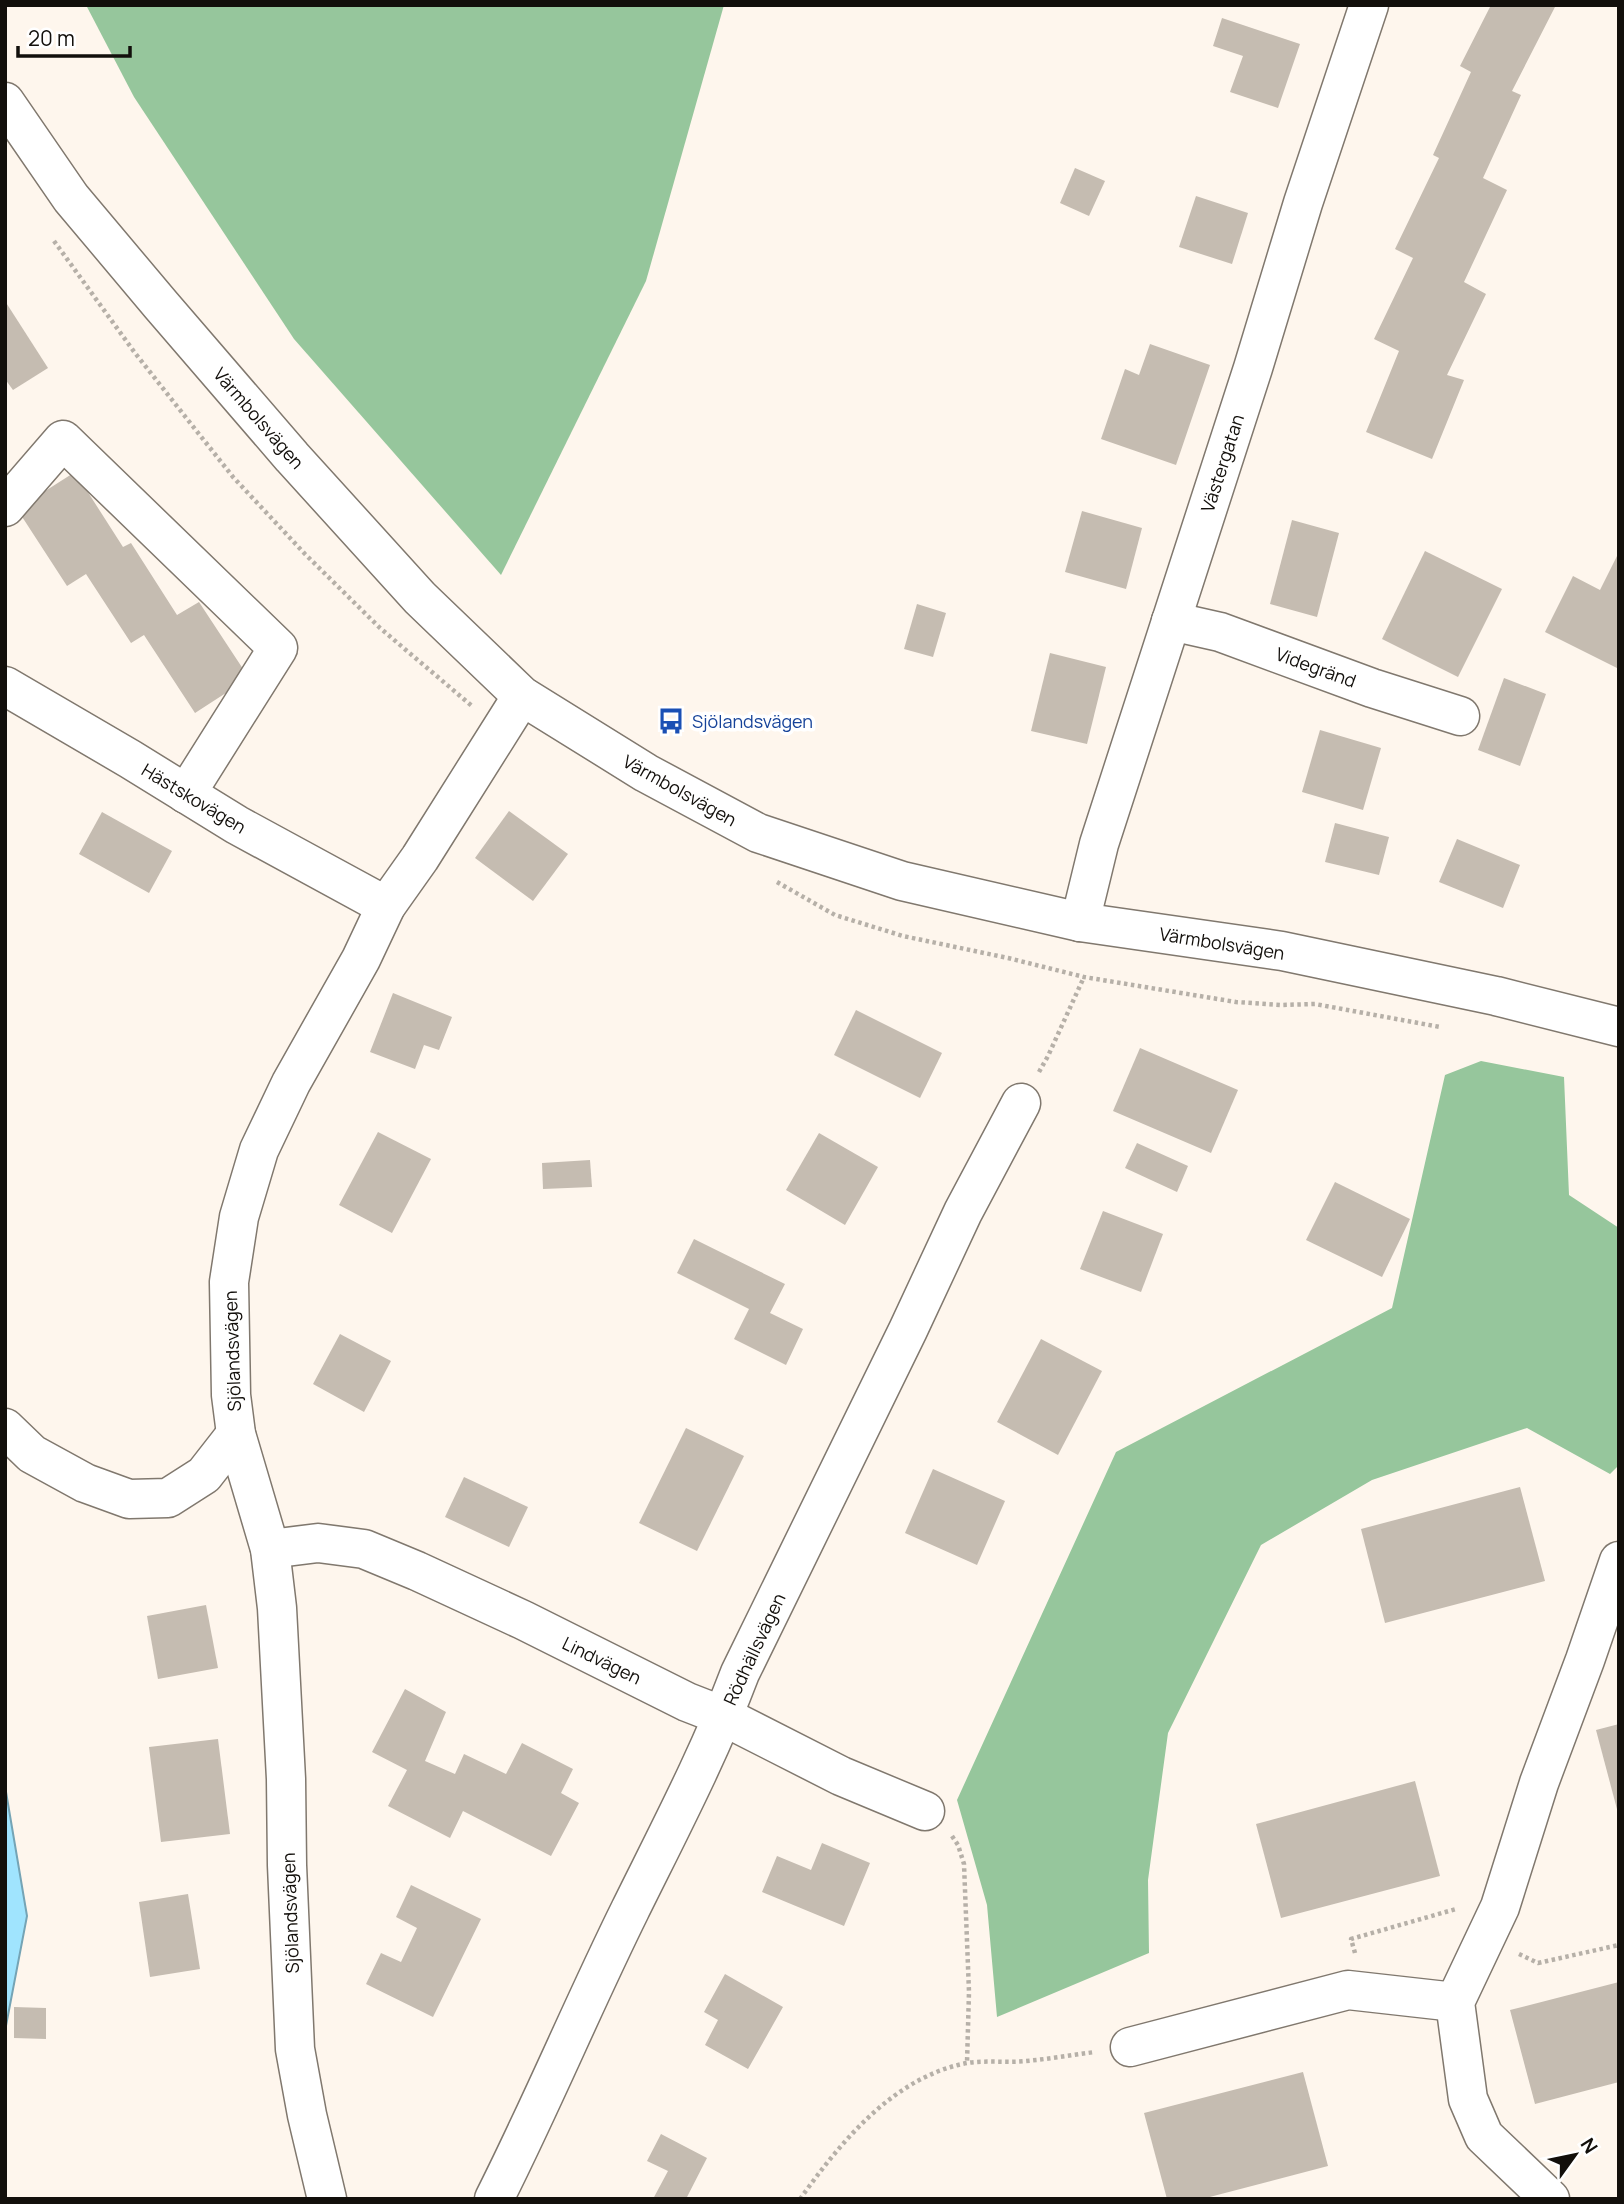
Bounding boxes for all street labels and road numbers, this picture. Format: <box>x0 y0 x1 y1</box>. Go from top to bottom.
street label: Värmbolsvägen <box>208 362 310 474</box>
street label: Västergatan <box>1195 411 1249 515</box>
street label: Videgränd <box>1272 641 1360 693</box>
street label: Värmbolsvägen <box>619 749 741 831</box>
street label: Hästskovägen <box>137 757 251 839</box>
street label: Värmbolsvägen <box>1158 921 1286 965</box>
street label: Sjölandsvägen <box>218 1290 246 1412</box>
street label: Rödhällsvägen <box>718 1589 790 1709</box>
street label: Lindvägen <box>559 1631 645 1689</box>
street label: Sjölandsvägen <box>276 1852 304 1974</box>

